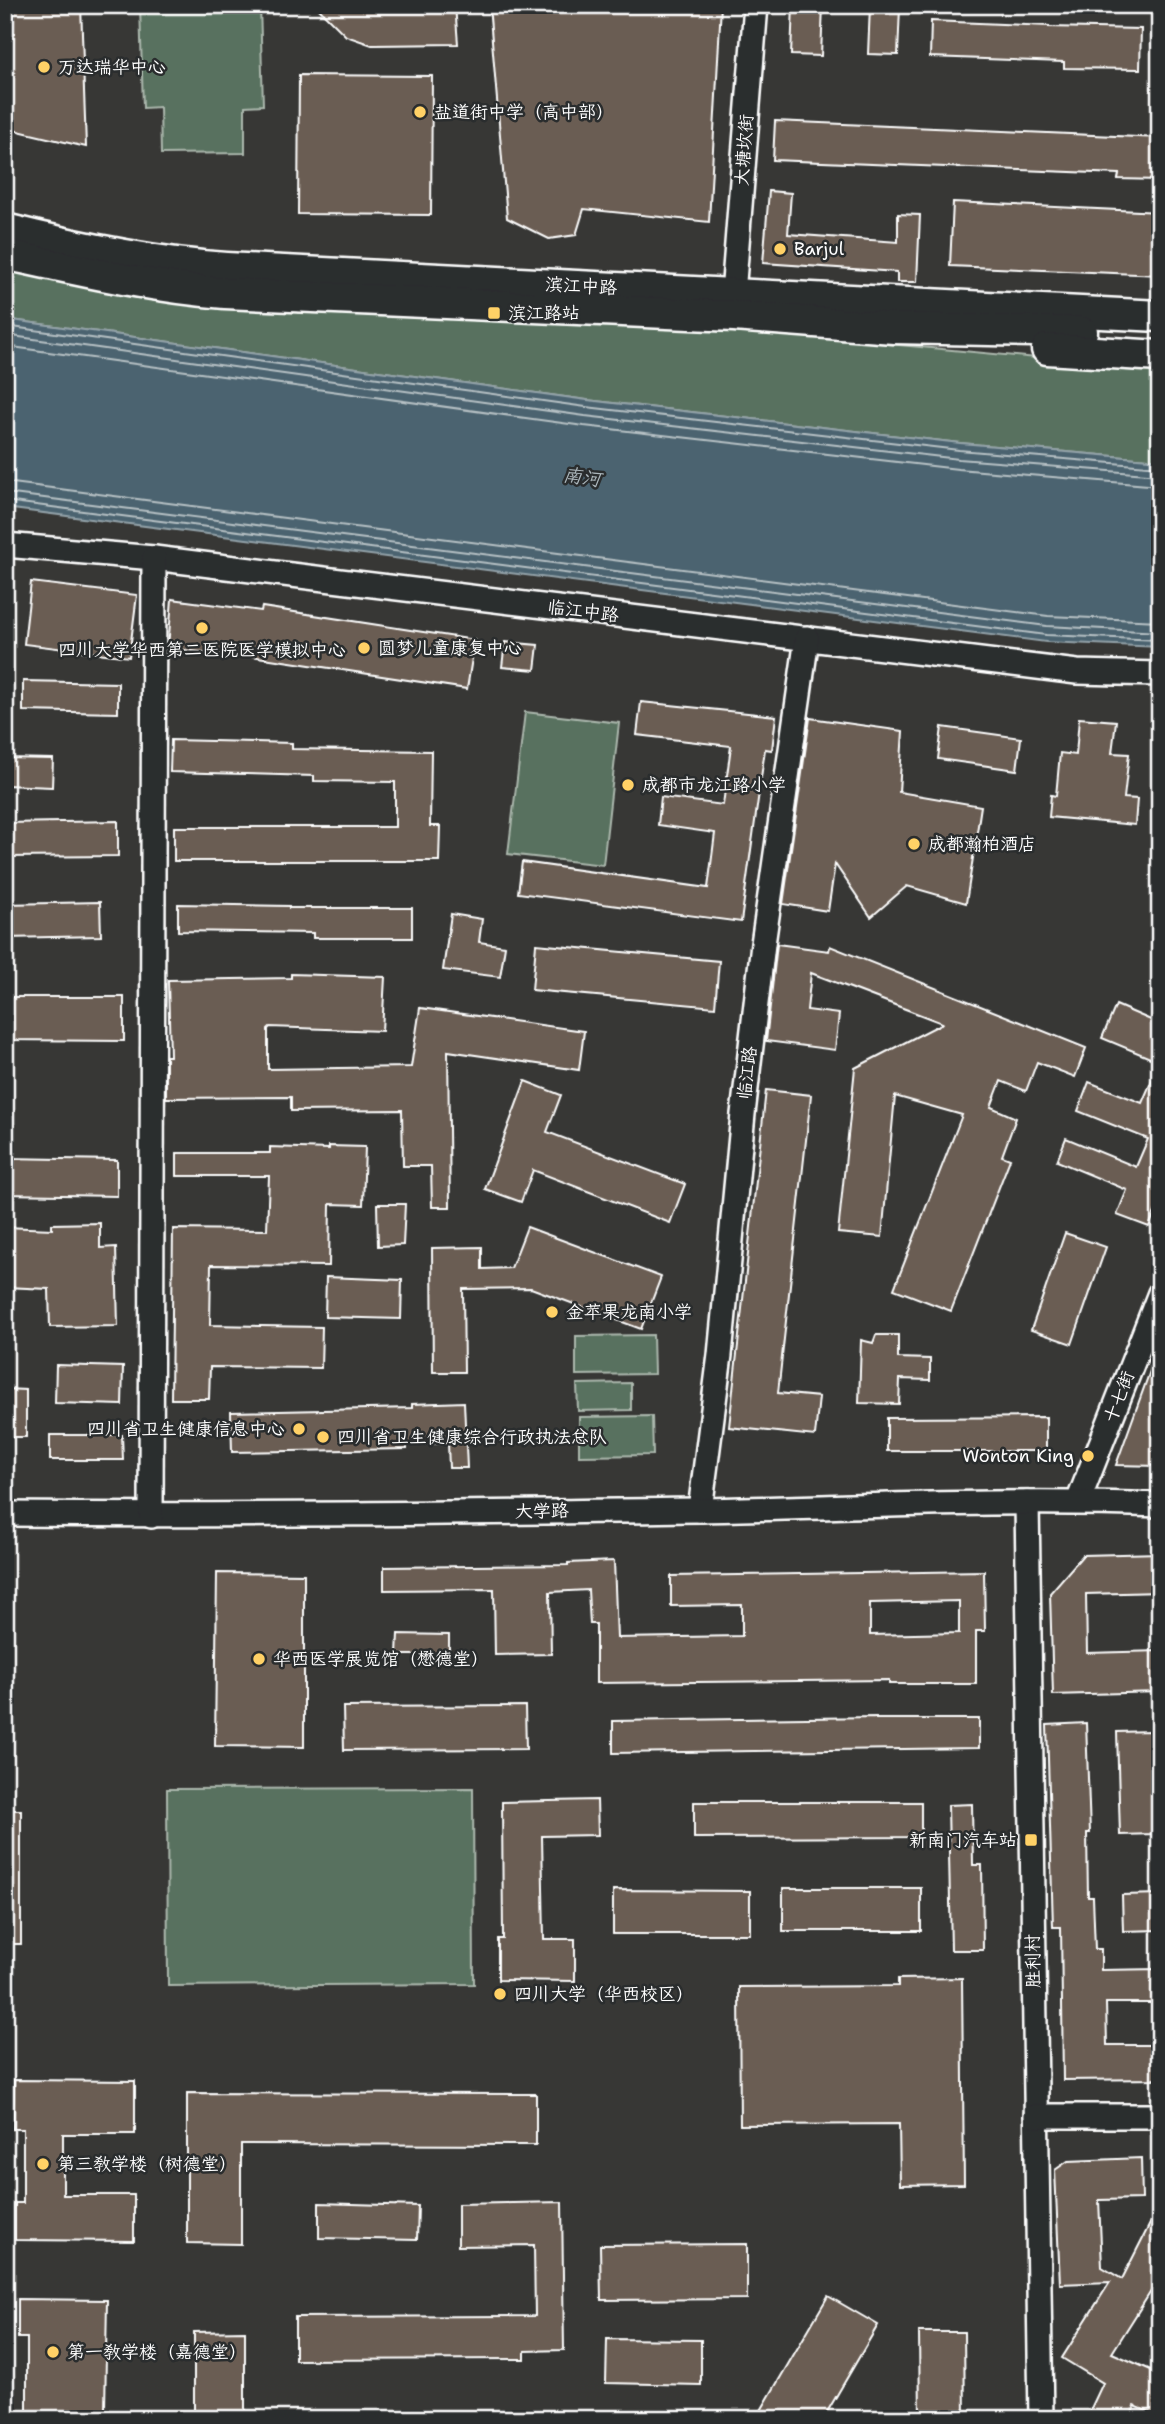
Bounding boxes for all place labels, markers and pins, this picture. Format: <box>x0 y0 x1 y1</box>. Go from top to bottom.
place label: 万达瑞华中心 <box>58 55 166 79</box>
marker: 万达瑞华中心 <box>36 59 52 75</box>
place label: 盐道街中学（高中部） <box>434 100 614 124</box>
marker: 盐道街中学（高中部） <box>412 104 428 120</box>
place label: Barjul <box>794 237 845 261</box>
marker: Barjul <box>772 241 788 257</box>
place label: 滨江路站 <box>508 301 580 325</box>
marker: 滨江路站 <box>486 305 502 321</box>
marker: 四川大学华西第二医院医学模拟中心 <box>194 620 210 636</box>
place label: 圆梦儿童康复中心 <box>378 636 522 660</box>
place label: 四川大学华西第二医院医学模拟中心 <box>58 638 346 662</box>
marker: 圆梦儿童康复中心 <box>356 640 372 656</box>
place label: 成都市龙江路小学 <box>642 773 786 797</box>
marker: 成都市龙江路小学 <box>620 777 636 793</box>
place label: 成都瀚柏酒店 <box>928 832 1036 856</box>
marker: 成都瀚柏酒店 <box>906 836 922 852</box>
place label: 金苹果龙南小学 <box>566 1300 692 1324</box>
marker: 金苹果龙南小学 <box>544 1304 560 1320</box>
place label: 四川省卫生健康信息中心 <box>87 1417 285 1441</box>
marker: 四川省卫生健康信息中心 <box>291 1421 307 1437</box>
place label: 四川省卫生健康综合行政执法总队 <box>337 1425 607 1449</box>
marker: 四川省卫生健康综合行政执法总队 <box>315 1429 331 1445</box>
place label: Wonton King <box>962 1444 1074 1468</box>
marker: Wonton King <box>1080 1448 1096 1464</box>
place label: 华西医学展览馆（懋德堂） <box>273 1647 489 1671</box>
marker: 华西医学展览馆（懋德堂） <box>251 1651 267 1667</box>
place label: 新南门汽车站 <box>909 1828 1017 1852</box>
marker: 新南门汽车站 <box>1023 1832 1039 1848</box>
place label: 四川大学（华西校区） <box>514 1982 694 2006</box>
marker: 四川大学（华西校区） <box>492 1986 508 2002</box>
place label: 第三教学楼（树德堂） <box>57 2152 237 2176</box>
marker: 第三教学楼（树德堂） <box>35 2156 51 2172</box>
place label: 第一教学楼（嘉德堂） <box>67 2340 247 2364</box>
marker: 第一教学楼（嘉德堂） <box>45 2344 61 2360</box>

